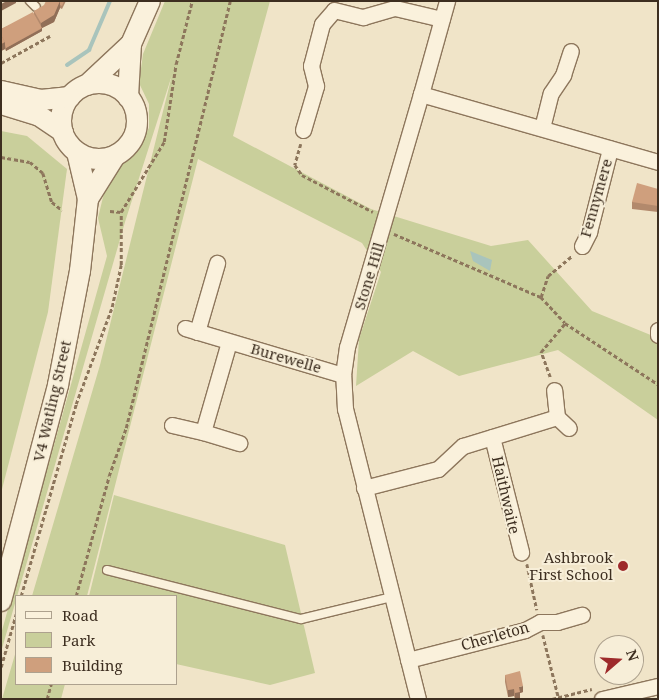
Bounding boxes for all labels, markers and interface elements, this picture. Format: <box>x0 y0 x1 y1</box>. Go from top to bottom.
street label: Fennymere <box>576 157 616 239</box>
street label: Stone Hill <box>350 240 388 312</box>
street label: V4 Watling Street <box>29 339 75 463</box>
street label: Burewelle <box>249 339 323 377</box>
street label: Haithwaite <box>488 454 524 536</box>
place label: Ashbrook First School <box>529 548 613 583</box>
marker: Ashbrook First School <box>617 560 629 572</box>
legend <box>15 595 178 685</box>
text: Road <box>62 605 98 625</box>
street label: Cherleton <box>459 618 531 654</box>
text: Park <box>62 630 95 650</box>
north arrow <box>594 635 644 685</box>
text: N <box>622 647 643 664</box>
text: Building <box>62 655 123 675</box>

